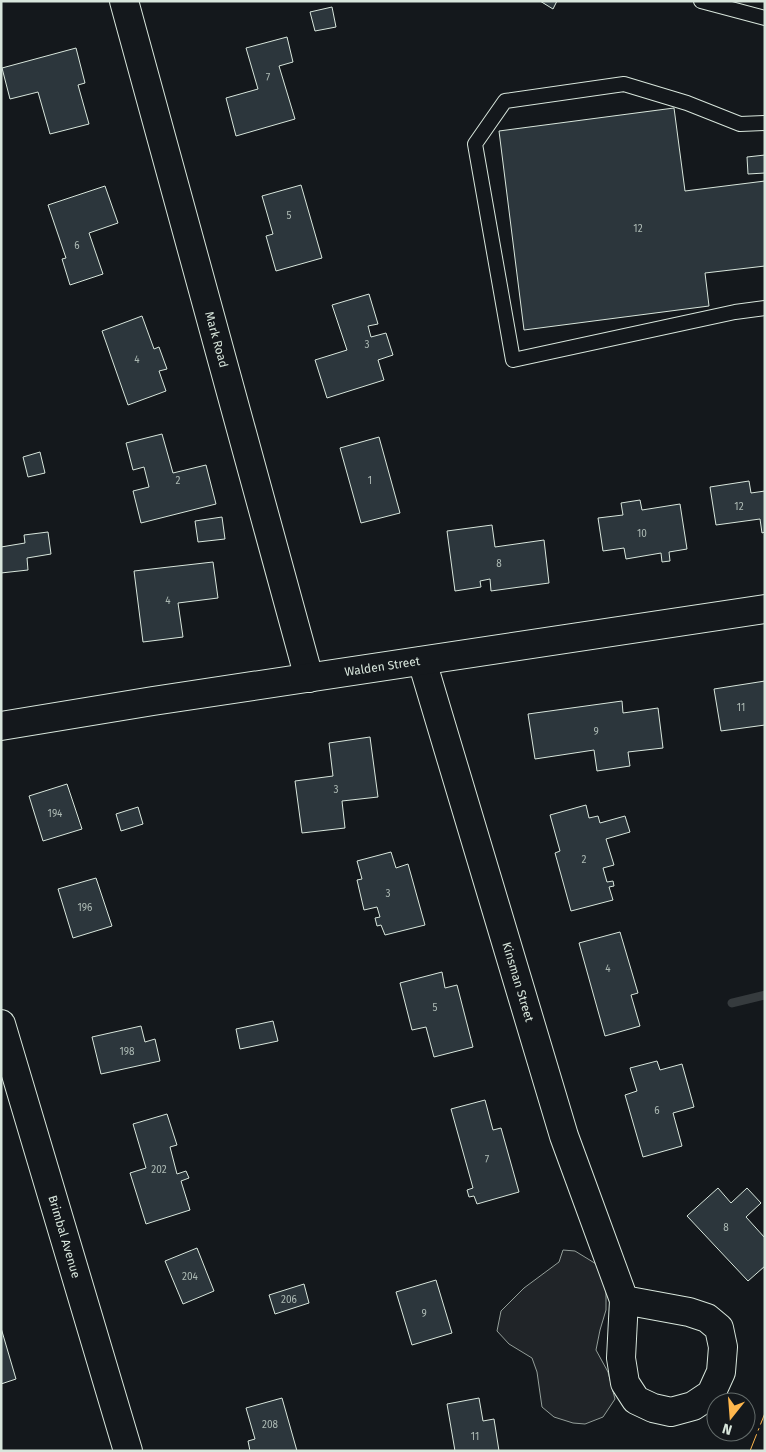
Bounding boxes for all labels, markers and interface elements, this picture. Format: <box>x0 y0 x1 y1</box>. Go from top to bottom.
house number: 7 <box>266 72 271 84</box>
house number: 5 <box>286 210 292 222</box>
house number: 12 <box>633 223 643 235</box>
house number: 6 <box>74 240 80 252</box>
street label: Mark Road <box>202 310 231 369</box>
house number: 3 <box>365 339 370 351</box>
house number: 4 <box>134 354 140 366</box>
house number: 2 <box>176 475 181 487</box>
house number: 1 <box>368 475 372 487</box>
house number: 12 <box>734 501 744 513</box>
house number: 10 <box>637 528 647 540</box>
house number: 8 <box>496 558 502 570</box>
house number: 4 <box>165 595 171 607</box>
street label: Walden Street <box>344 654 422 679</box>
house number: 11 <box>737 702 745 714</box>
house number: 9 <box>593 726 599 738</box>
house number: 3 <box>334 784 339 796</box>
house number: 194 <box>48 808 63 820</box>
house number: 2 <box>582 854 587 866</box>
house number: 3 <box>386 888 391 900</box>
house number: 196 <box>78 902 92 914</box>
street label: Kinsman Street <box>499 940 537 1024</box>
house number: 4 <box>605 963 611 975</box>
house number: 5 <box>432 1002 438 1014</box>
house number: 198 <box>119 1046 135 1058</box>
house number: 6 <box>654 1105 660 1117</box>
house number: 7 <box>485 1154 490 1166</box>
house number: 202 <box>151 1164 167 1176</box>
street label: Brimbal Avenue <box>45 1194 83 1280</box>
house number: 8 <box>723 1222 729 1234</box>
house number: 204 <box>182 1271 199 1283</box>
house number: 206 <box>281 1294 297 1306</box>
house number: 9 <box>421 1308 427 1320</box>
north arrow <box>706 1392 756 1442</box>
house number: 208 <box>262 1419 279 1431</box>
text: N <box>720 1419 734 1438</box>
house number: 11 <box>471 1431 479 1443</box>

